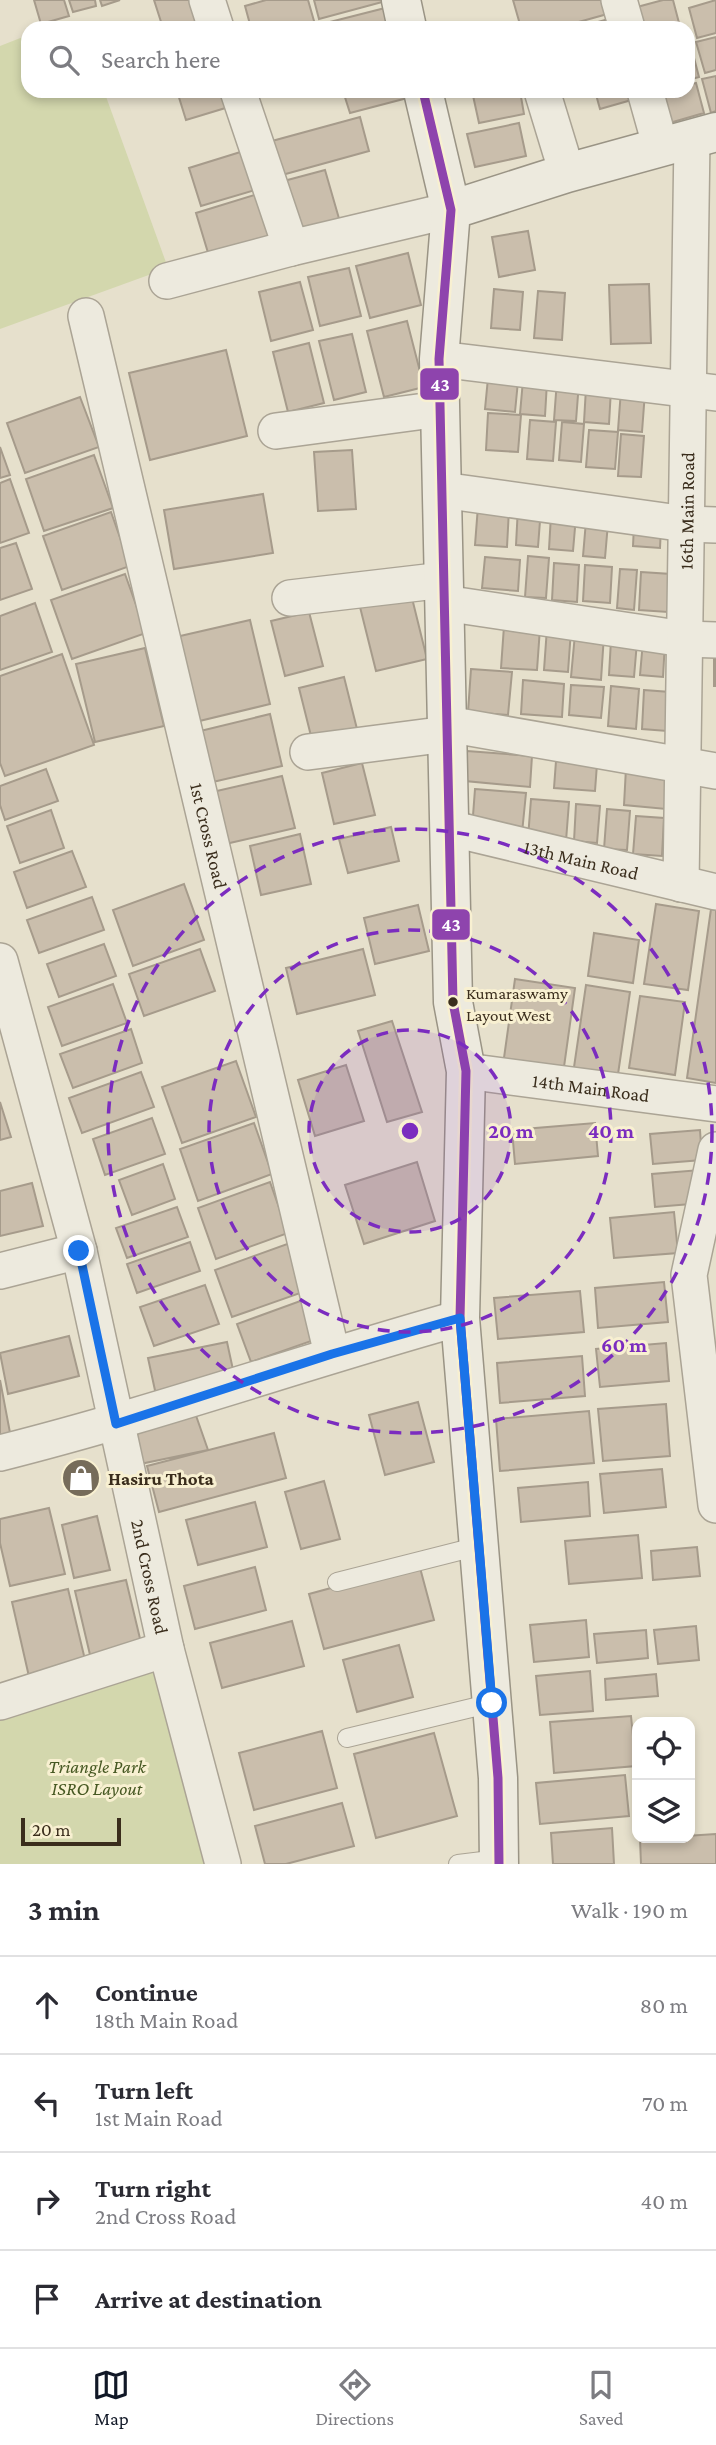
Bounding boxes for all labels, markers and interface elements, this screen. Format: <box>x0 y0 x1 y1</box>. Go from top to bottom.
search box <box>21 21 695 98</box>
icon: search <box>45 41 83 79</box>
text: Search here <box>101 45 220 74</box>
line badge: 43 <box>419 367 460 401</box>
text: 43 <box>430 374 450 395</box>
street label: 16th Main Road <box>676 452 698 570</box>
street label: 1st Cross Road <box>186 781 231 891</box>
street label: 13th Main Road <box>522 836 641 884</box>
line badge: 43 <box>431 908 471 941</box>
text: 43 <box>441 914 461 935</box>
place label: Kumaraswamy Layout West <box>466 984 568 1025</box>
marker: Kumaraswamy Layout West <box>446 995 460 1009</box>
street label: 14th Main Road <box>531 1070 651 1106</box>
centre of rings <box>398 1119 422 1143</box>
text: 20 m <box>488 1119 534 1143</box>
text: 40 m <box>588 1119 634 1143</box>
route end <box>63 1235 94 1266</box>
text: 60 m <box>601 1333 647 1357</box>
shop icon: Hasiru Thota <box>60 1457 102 1499</box>
place label: Hasiru Thota <box>108 1468 214 1489</box>
street label: 2nd Cross Road <box>127 1517 172 1636</box>
route start <box>476 1687 507 1718</box>
map controls <box>632 1717 695 1843</box>
button: locate <box>632 1717 695 1780</box>
park label: Triangle Park ISRO Layout <box>48 1756 146 1799</box>
button: layers <box>632 1780 695 1843</box>
scale bar <box>21 1815 121 1847</box>
text: 20 m <box>32 1819 71 1840</box>
text: 3 min <box>28 1893 100 1926</box>
text: Walk · 190 m <box>571 1897 688 1923</box>
text: Continue <box>95 1978 198 2007</box>
icon: ahead <box>28 1986 66 2024</box>
text: 80 m <box>640 1992 688 2018</box>
text: 18th Main Road <box>95 2007 238 2033</box>
text: Turn left <box>95 2076 193 2105</box>
icon: left <box>28 2084 66 2122</box>
text: 70 m <box>642 2090 688 2116</box>
text: 1st Main Road <box>95 2105 223 2131</box>
text: Turn right <box>95 2174 211 2203</box>
icon: right <box>28 2182 66 2220</box>
text: 40 m <box>640 2188 688 2214</box>
text: 2nd Cross Road <box>95 2203 236 2229</box>
icon: arrive <box>28 2280 66 2318</box>
text: Arrive at destination <box>95 2285 322 2314</box>
tab: Map <box>92 2366 130 2429</box>
tab: Directions <box>315 2366 394 2429</box>
tab: Saved <box>579 2366 624 2429</box>

